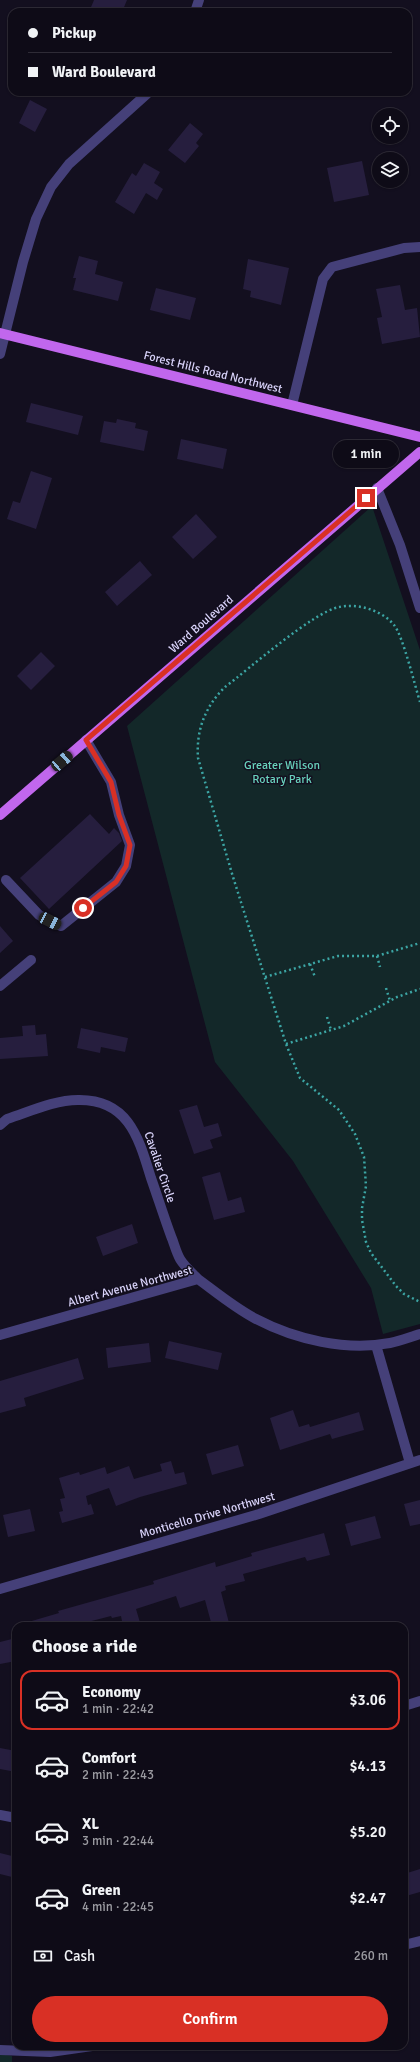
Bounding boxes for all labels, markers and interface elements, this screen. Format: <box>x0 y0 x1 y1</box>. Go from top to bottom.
text: Pickup <box>52 24 96 42</box>
text: Ward Boulevard <box>52 63 156 81</box>
map controls <box>372 108 408 188</box>
button: locate <box>372 108 408 144</box>
button: layers <box>372 152 408 188</box>
street label: Forest Hills Road Northwest <box>142 348 284 397</box>
callout: 1 min <box>333 440 399 468</box>
text: 1 min <box>350 446 382 462</box>
route end <box>357 489 375 507</box>
street label: Ward Boulevard <box>166 592 237 657</box>
car <box>49 749 75 773</box>
park label: Greater Wilson Rotary Park <box>244 758 320 787</box>
route start <box>74 899 92 917</box>
car <box>37 910 63 932</box>
street label: Cavalier Circle <box>140 1130 179 1205</box>
street label: Albert Avenue Northwest <box>66 1263 194 1310</box>
street label: Monticello Drive Northwest <box>138 1489 277 1542</box>
text: Choose a ride <box>32 1635 137 1657</box>
icon: car <box>34 1682 70 1718</box>
text: Economy <box>82 1683 141 1701</box>
text: $3.06 <box>349 1691 386 1709</box>
text: 1 min · 22:42 <box>82 1701 154 1717</box>
icon: car <box>34 1748 70 1784</box>
text: Comfort <box>82 1749 136 1767</box>
text: $4.13 <box>349 1757 386 1775</box>
text: 2 min · 22:43 <box>82 1767 154 1783</box>
icon: car <box>34 1814 70 1850</box>
text: XL <box>82 1815 99 1833</box>
text: $5.20 <box>349 1823 386 1841</box>
text: 3 min · 22:44 <box>82 1833 154 1849</box>
icon: car <box>34 1880 70 1916</box>
text: Green <box>82 1881 121 1899</box>
text: $2.47 <box>349 1889 386 1907</box>
text: 4 min · 22:45 <box>82 1899 154 1915</box>
icon: cash <box>32 1945 54 1967</box>
text: Cash <box>64 1947 95 1965</box>
text: 260 m <box>354 1948 388 1964</box>
button: Confirm <box>32 1996 388 2042</box>

